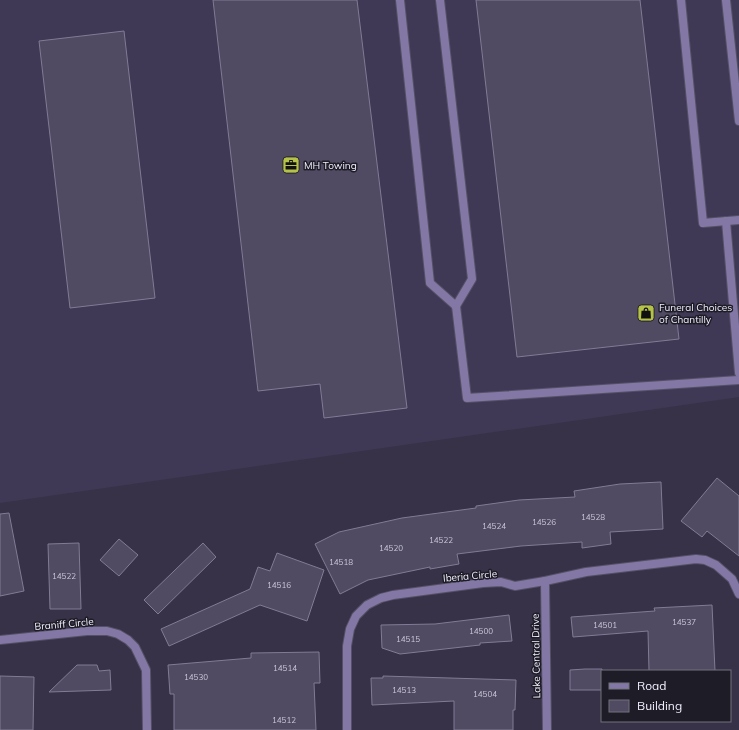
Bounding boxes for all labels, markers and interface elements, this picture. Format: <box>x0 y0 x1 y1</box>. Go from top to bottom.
office icon: MH Towing <box>281 155 301 175</box>
place label: MH Towing <box>304 159 357 172</box>
place label: Funeral Choices of Chantilly <box>659 301 732 326</box>
shop icon: Funeral Choices of Chantilly <box>636 303 656 323</box>
house number: 14528 <box>581 512 605 522</box>
house number: 14526 <box>532 517 556 527</box>
house number: 14524 <box>482 521 506 531</box>
house number: 14522 <box>429 535 453 545</box>
house number: 14520 <box>379 543 403 553</box>
house number: 14518 <box>329 557 353 567</box>
street label: Iberia Circle <box>442 567 498 585</box>
house number: 14522 <box>52 571 76 581</box>
house number: 14516 <box>267 580 291 590</box>
street label: Lake Central Drive <box>529 614 543 698</box>
street label: Braniff Circle <box>34 615 94 633</box>
house number: 14537 <box>672 617 696 627</box>
house number: 14501 <box>593 620 617 630</box>
house number: 14500 <box>469 626 493 636</box>
house number: 14515 <box>396 634 420 644</box>
house number: 14514 <box>273 663 297 673</box>
legend <box>601 670 731 722</box>
house number: 14530 <box>184 672 208 682</box>
text: Road <box>637 678 666 693</box>
house number: 14513 <box>392 685 416 695</box>
house number: 14504 <box>473 689 497 699</box>
text: Building <box>637 698 682 713</box>
house number: 14512 <box>272 715 296 725</box>

